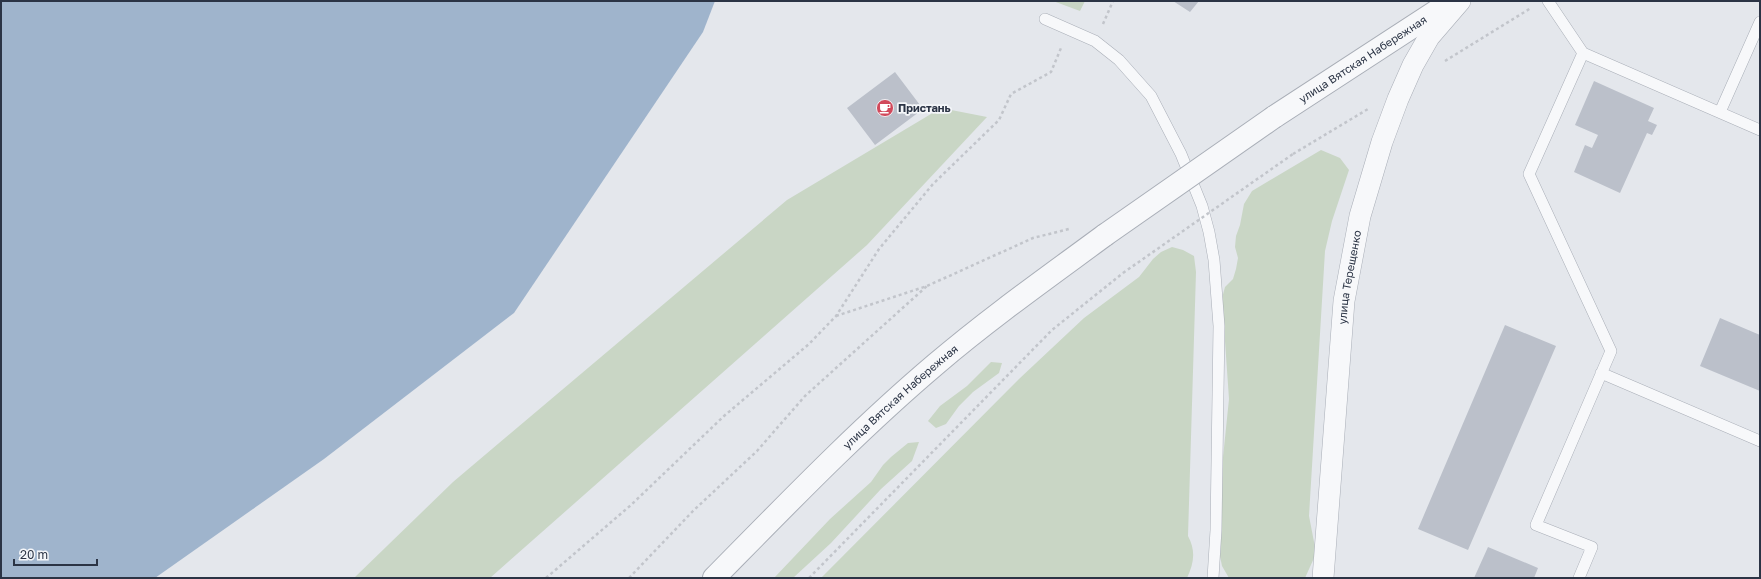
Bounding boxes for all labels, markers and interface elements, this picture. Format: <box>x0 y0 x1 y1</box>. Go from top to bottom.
street label: улица Вятская Набережная <box>1296 12 1429 105</box>
cafe icon: Пристань <box>875 98 895 118</box>
place label: Пристань <box>898 101 951 114</box>
street label: улица Терещенко <box>1335 229 1363 325</box>
street label: улица Вятская Набережная <box>840 342 960 451</box>
scale bar <box>14 541 97 567</box>
text: 20 m <box>20 547 48 562</box>

